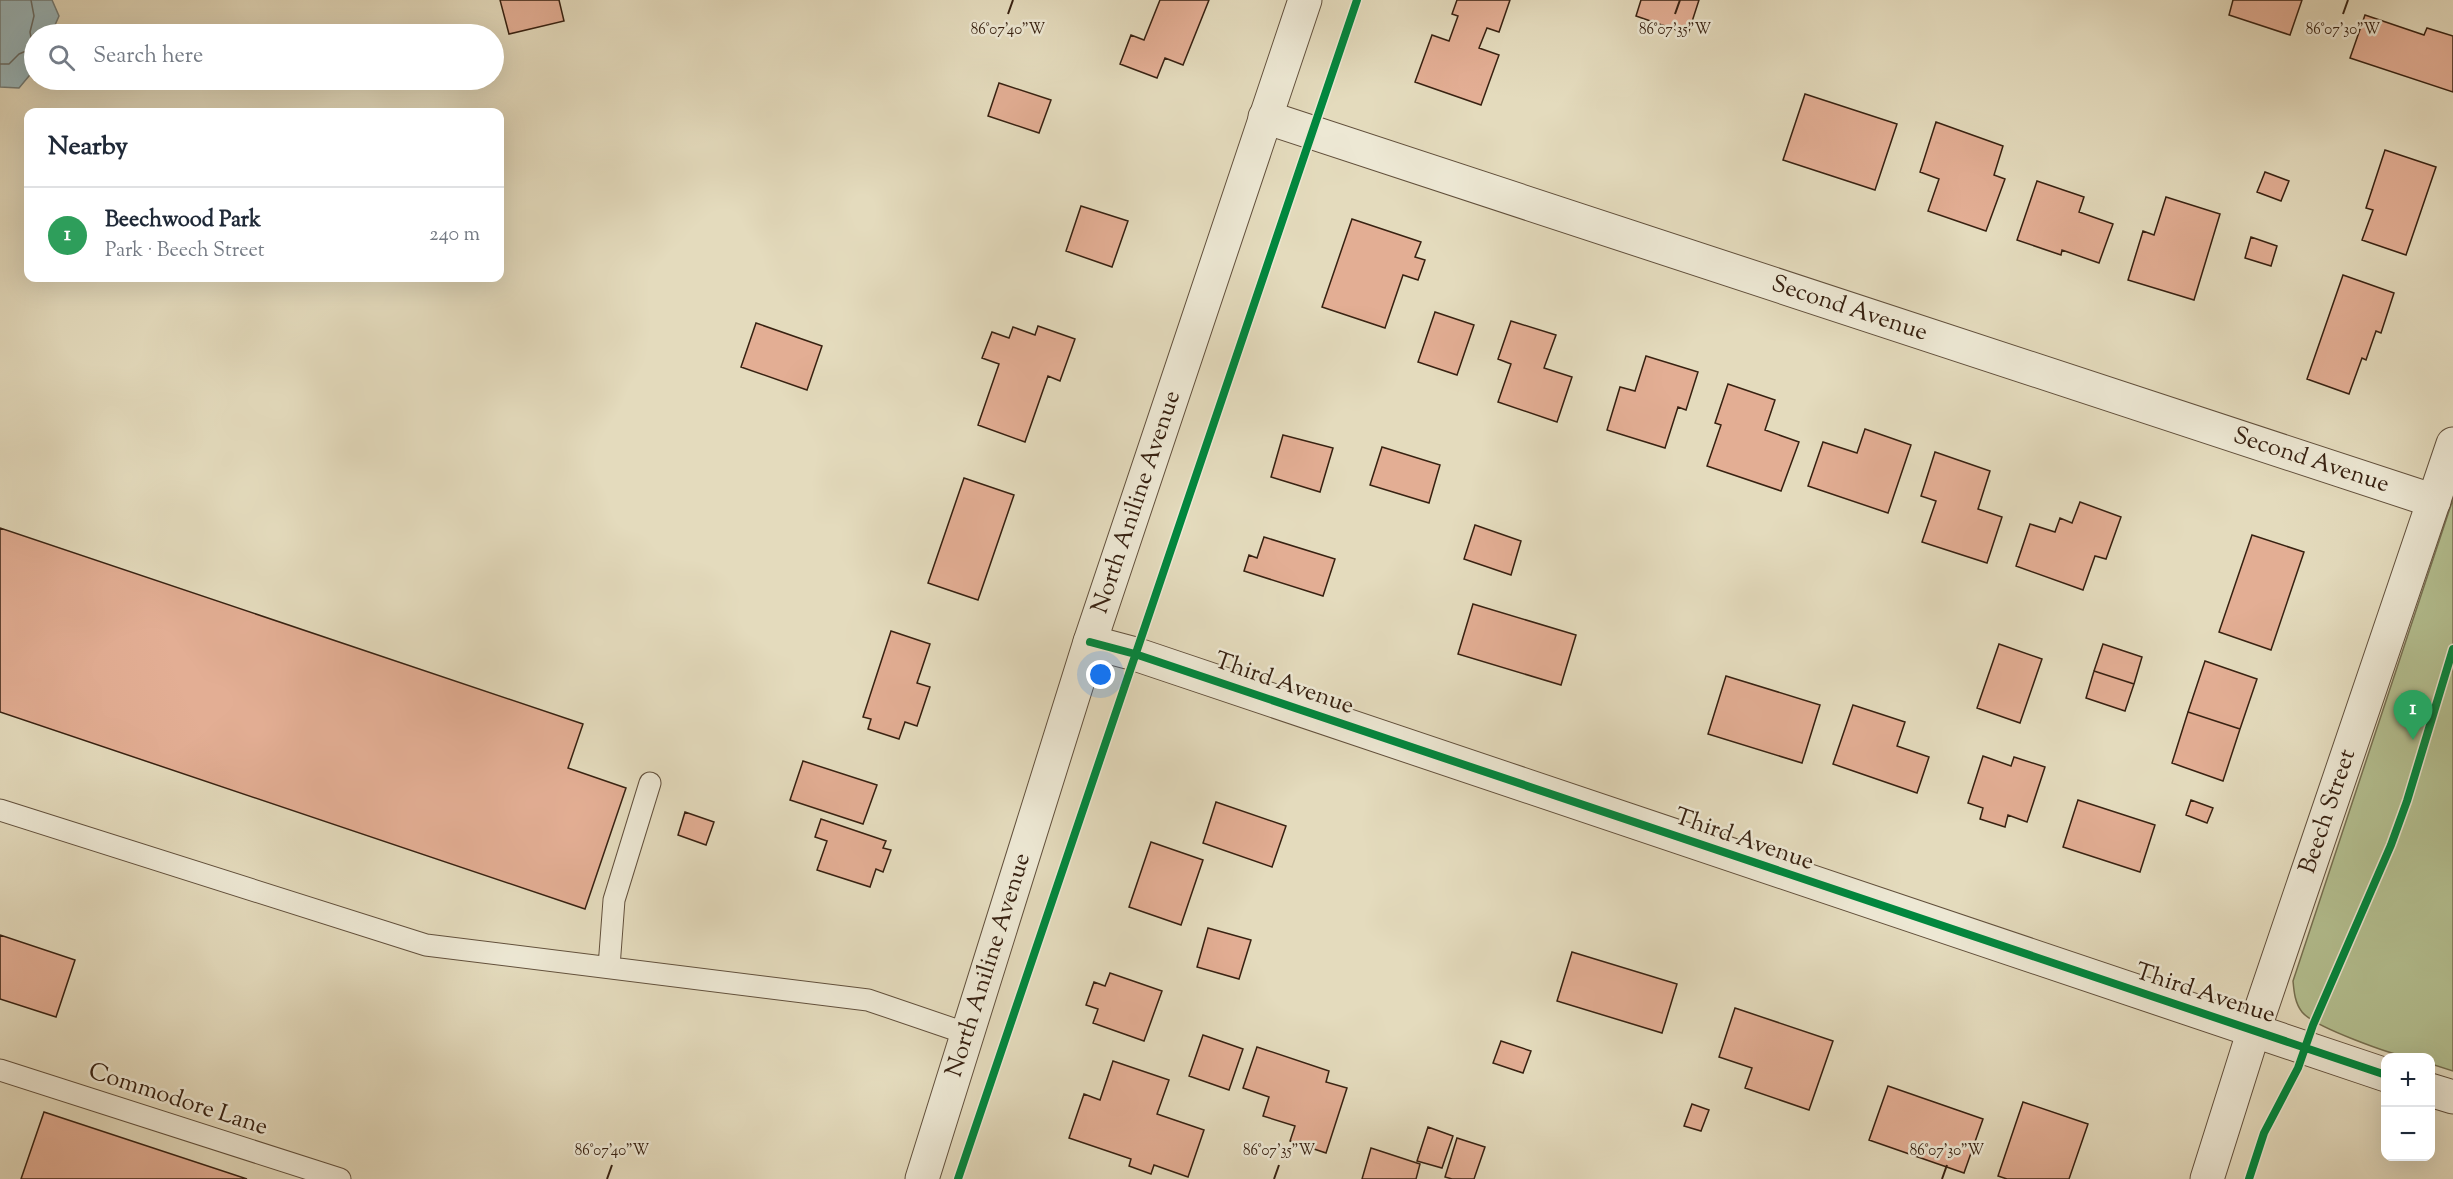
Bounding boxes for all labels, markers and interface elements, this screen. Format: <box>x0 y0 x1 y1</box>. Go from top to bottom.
text: 86°07'40"W <box>971 20 1046 41</box>
text: 86°07'35"W <box>1639 20 1711 41</box>
text: 86°07'30"W <box>2306 20 2381 41</box>
search box <box>24 24 504 90</box>
icon: search <box>45 41 78 74</box>
text: Search here <box>93 41 203 73</box>
text: Nearby <box>48 129 128 166</box>
text: Beechwood Park <box>105 205 261 237</box>
text: 1 <box>64 221 71 250</box>
text: 240 m <box>429 221 480 250</box>
text: Park · Beech Street <box>105 237 265 266</box>
street label: Second Avenue <box>1767 267 1932 350</box>
street label: North Aniline Avenue <box>1084 386 1190 618</box>
street label: Second Avenue <box>2229 419 2393 502</box>
street label: Third Avenue <box>1210 644 1358 724</box>
your location <box>1086 660 1115 689</box>
pin: 1 <box>2394 690 2432 740</box>
street label: Beech Street <box>2291 745 2365 878</box>
street label: Third Avenue <box>1670 800 1818 880</box>
street label: North Aniline Avenue <box>938 849 1040 1081</box>
street label: Third Avenue <box>2131 955 2279 1033</box>
map controls <box>2381 1053 2435 1161</box>
button: + <box>2381 1053 2435 1107</box>
street label: Commodore Lane <box>84 1055 272 1145</box>
button: − <box>2381 1107 2435 1161</box>
text: 86°07'40"W <box>575 1141 650 1162</box>
text: 86°07'35"W <box>1243 1141 1315 1162</box>
text: 86°07'30"W <box>1910 1141 1985 1162</box>

